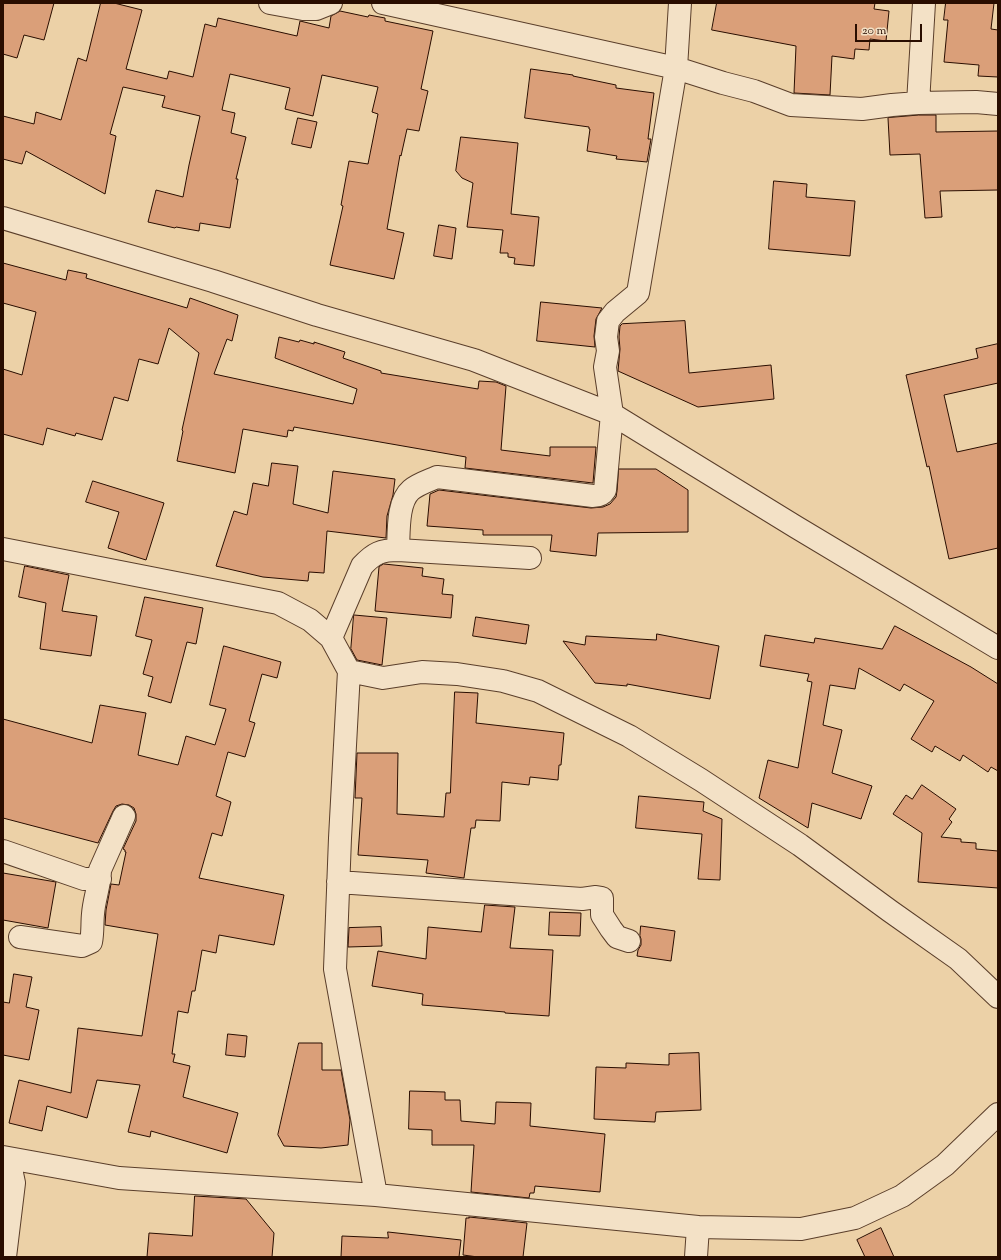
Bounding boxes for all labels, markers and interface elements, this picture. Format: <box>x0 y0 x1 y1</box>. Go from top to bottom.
scale bar <box>857 16 924 42</box>
text: 20 m <box>862 22 886 40</box>

